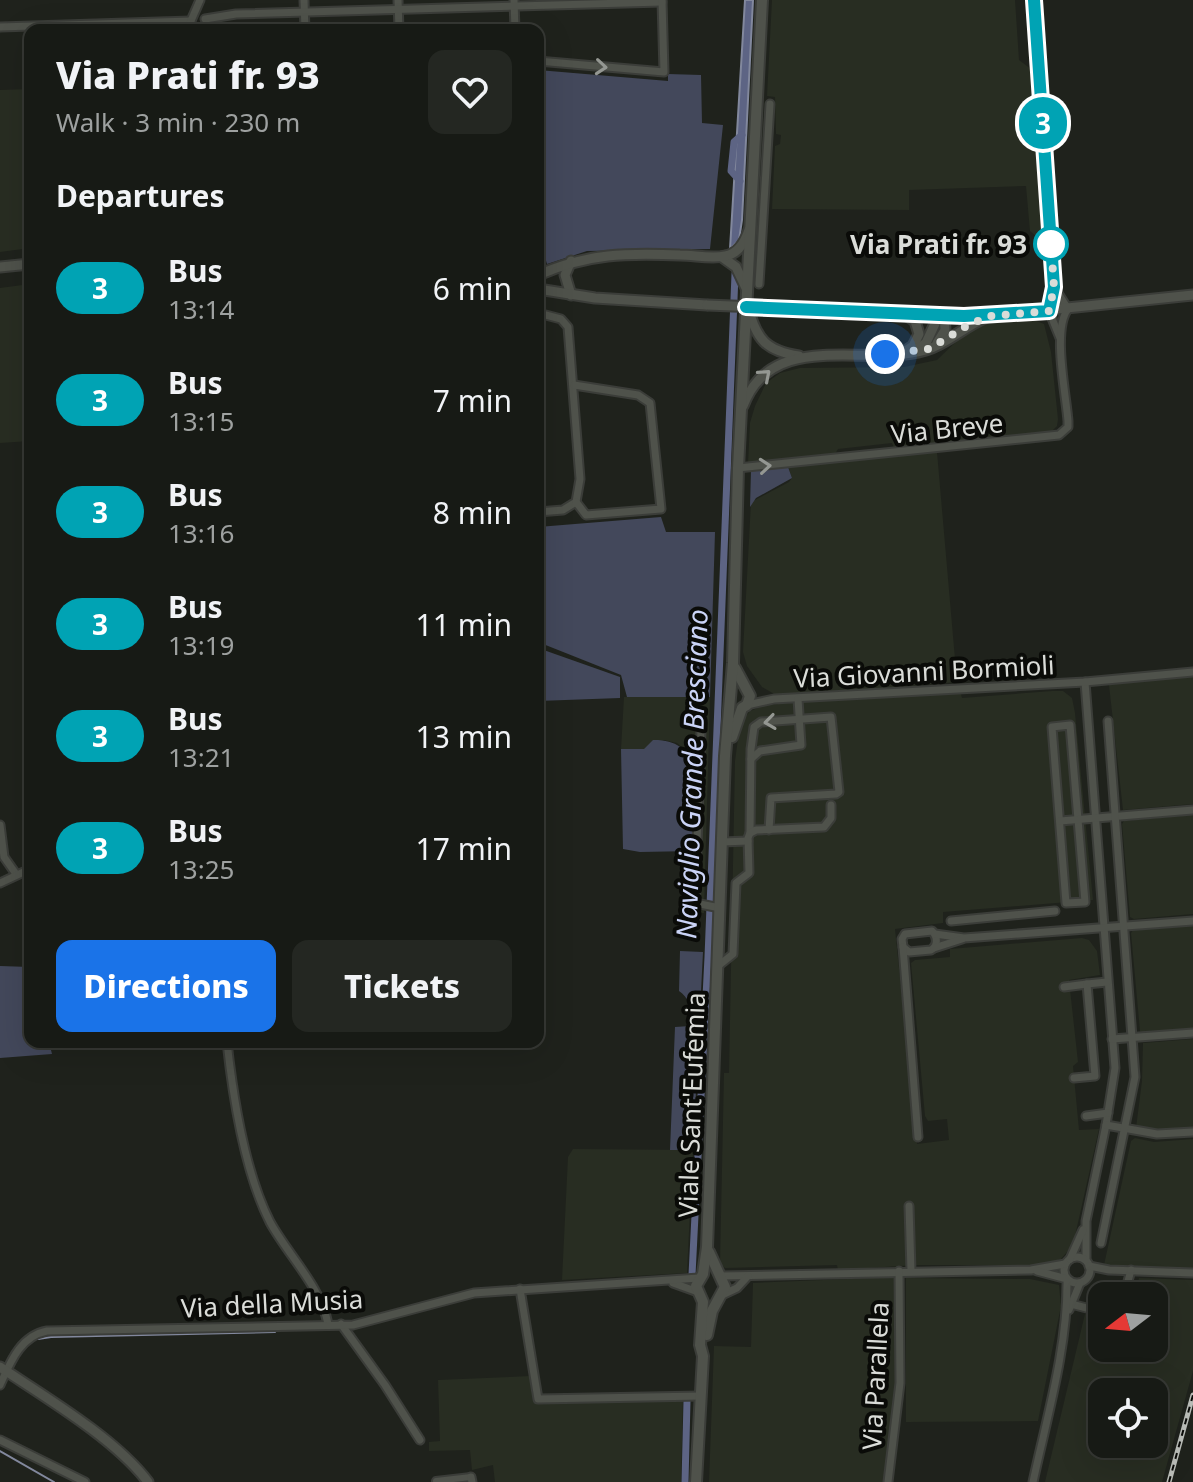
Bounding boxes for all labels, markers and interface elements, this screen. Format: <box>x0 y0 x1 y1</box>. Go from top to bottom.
text: Via Prati fr. 93 <box>56 48 320 100</box>
button: heart <box>428 50 512 134</box>
one-way arrow <box>595 58 608 75</box>
line badge: 3 <box>1017 97 1069 149</box>
text: Walk · 3 min · 230 m <box>56 104 300 140</box>
text: 3 <box>1035 104 1051 142</box>
text: Departures <box>56 175 225 216</box>
place label: Via Prati fr. 93 <box>850 226 1027 262</box>
marker: Via Prati fr. 93 <box>1034 227 1068 261</box>
text: Bus <box>168 250 223 291</box>
text: 6 min <box>433 268 512 309</box>
text: 3 <box>92 269 108 307</box>
text: 13:14 <box>168 291 234 327</box>
your location <box>865 334 905 374</box>
text: Bus <box>168 362 223 403</box>
one-way arrow <box>755 370 770 385</box>
text: 7 min <box>433 380 512 421</box>
text: 3 <box>92 381 108 419</box>
text: 13:15 <box>168 403 234 439</box>
street label: Via Breve <box>889 404 1005 452</box>
one-way arrow <box>759 457 772 474</box>
text: Bus <box>168 474 223 515</box>
text: 8 min <box>433 492 512 533</box>
text: 3 <box>92 493 108 531</box>
text: 13:16 <box>168 515 234 551</box>
text: Bus <box>168 586 223 627</box>
text: 11 min <box>416 604 512 645</box>
text: 3 <box>92 605 108 643</box>
water label: Naviglio Grande Bresciano <box>666 608 716 940</box>
text: 13:19 <box>168 627 234 663</box>
street label: Via Giovanni Bormioli <box>793 646 1055 696</box>
text: Bus <box>168 698 223 739</box>
one-way arrow <box>763 713 777 730</box>
text: 13 min <box>416 716 512 757</box>
text: 3 <box>92 717 108 755</box>
text: 13:21 <box>168 739 234 775</box>
text: Bus <box>168 810 223 851</box>
text: 17 min <box>416 828 512 869</box>
text: 3 <box>92 829 108 867</box>
text: 13:25 <box>168 851 234 887</box>
button: Directions <box>56 940 276 1032</box>
button: Tickets <box>292 940 512 1032</box>
street label: Viale Sant'Eufemia <box>669 992 713 1218</box>
street label: Via della Musia <box>180 1280 364 1326</box>
north arrow <box>1088 1282 1168 1362</box>
map controls <box>1088 1282 1168 1458</box>
street label: Via Parallela <box>853 1301 897 1451</box>
button: locate <box>1088 1378 1168 1458</box>

